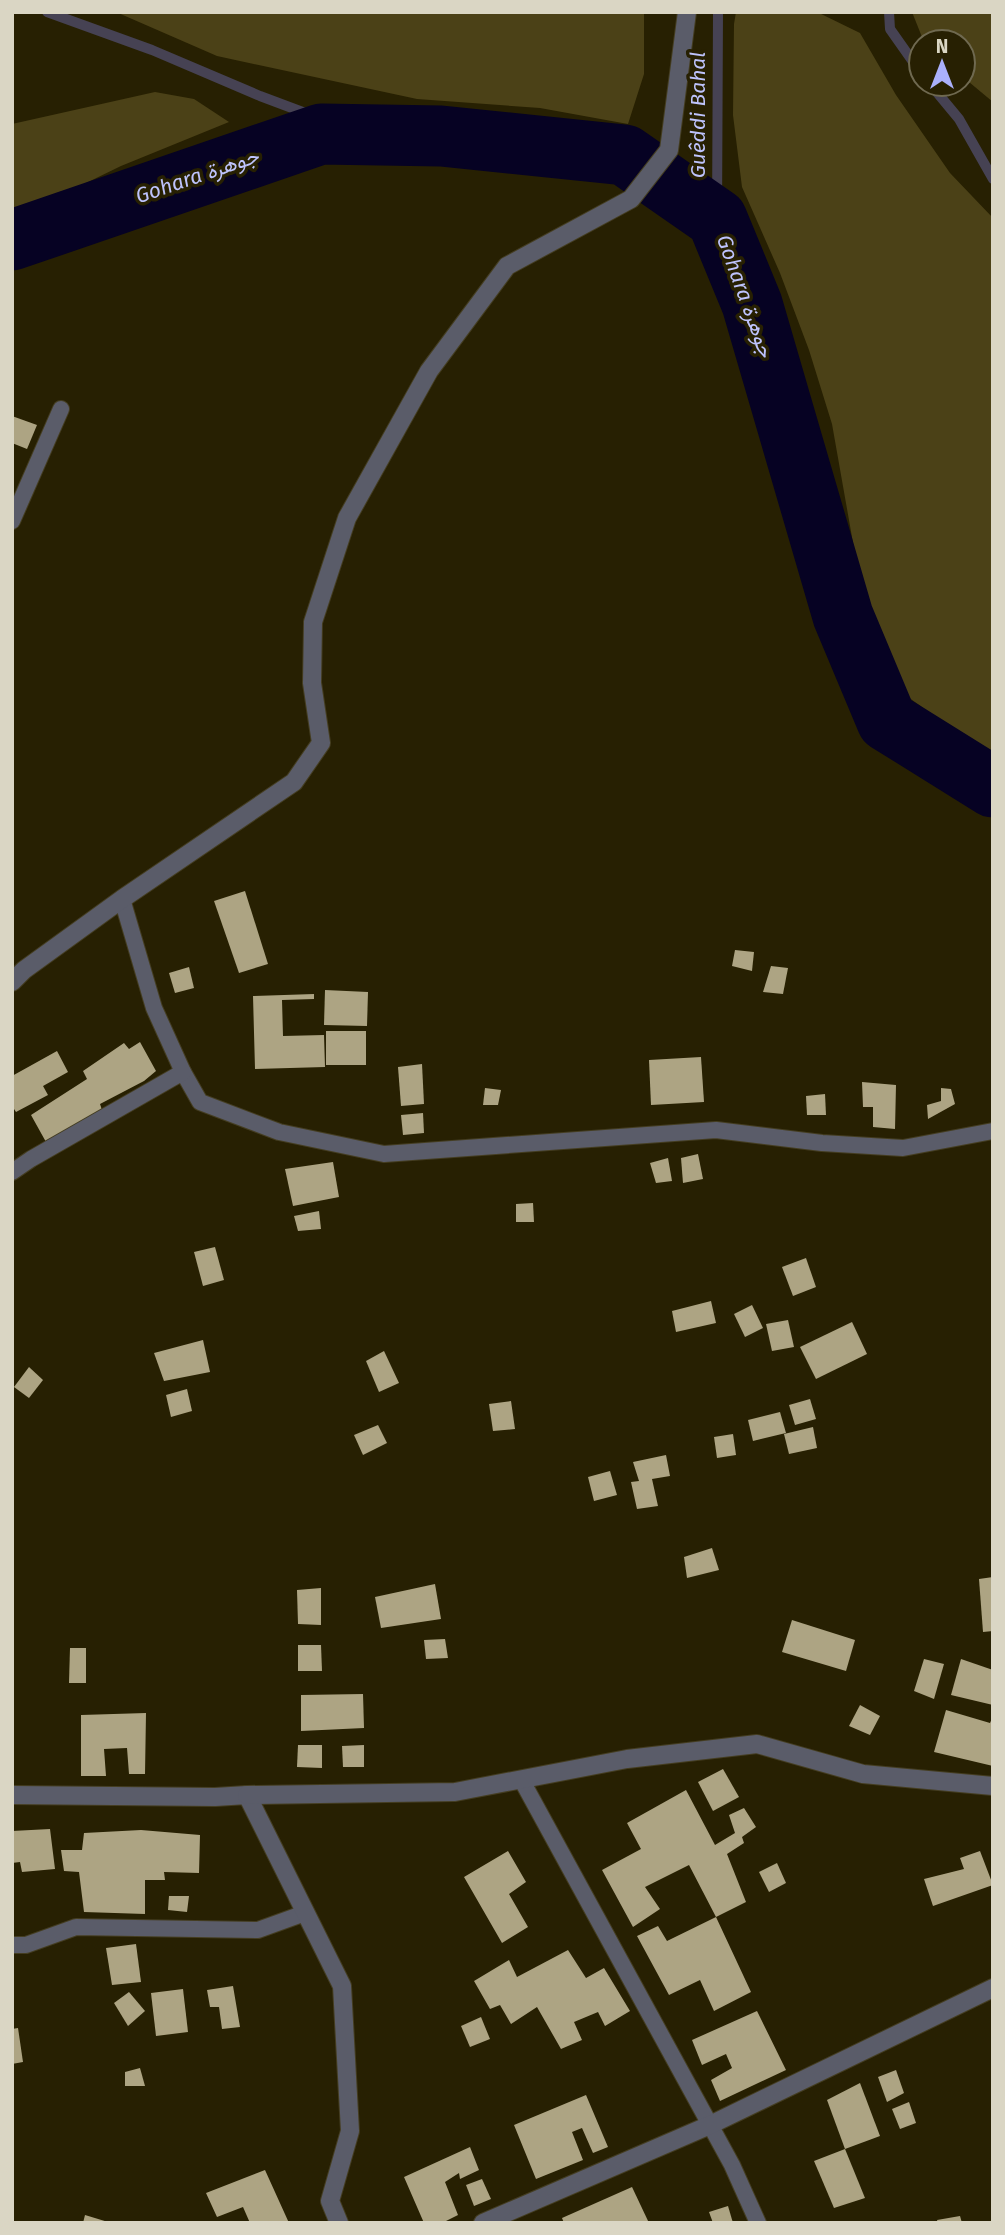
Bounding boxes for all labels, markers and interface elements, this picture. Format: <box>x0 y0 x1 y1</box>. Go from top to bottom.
north arrow <box>907 28 977 98</box>
text: N <box>936 35 948 58</box>
water label: Guêddi Bahal <box>685 52 711 178</box>
water label: Gohara جوهرة <box>132 143 263 209</box>
water label: Gohara جوهرة <box>711 231 779 362</box>

